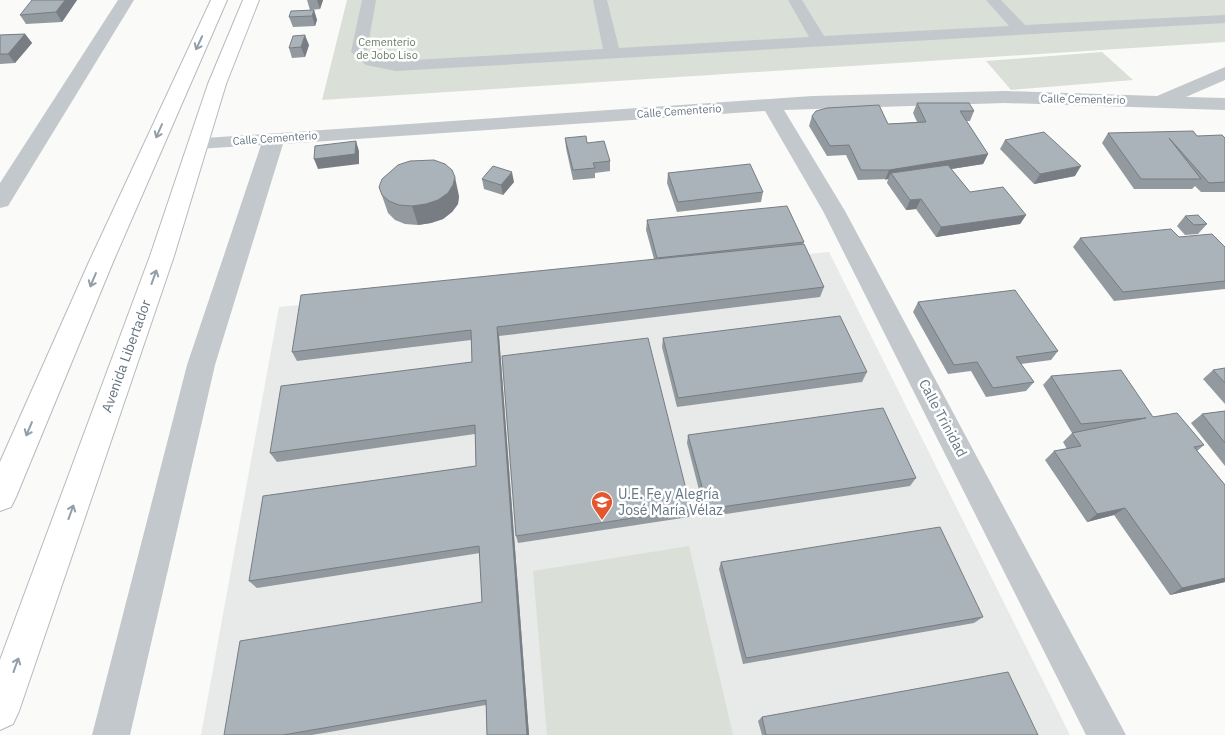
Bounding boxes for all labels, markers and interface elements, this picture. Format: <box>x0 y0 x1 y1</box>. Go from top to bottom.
one-way arrow <box>193 35 203 50</box>
park label: Cementerio de Jobo Liso <box>356 35 418 62</box>
street label: Calle Cementerio <box>1040 91 1126 107</box>
street label: Calle Cementerio <box>636 101 722 121</box>
one-way arrow <box>153 123 163 138</box>
street label: Calle Cementerio <box>232 128 318 148</box>
one-way arrow <box>150 269 159 285</box>
one-way arrow <box>87 272 97 287</box>
street label: Avenida Libertador <box>97 297 155 415</box>
street label: Calle Trinidad <box>915 376 971 460</box>
one-way arrow <box>23 421 33 436</box>
place label: U.E. Fe y Alegría José María Vélaz <box>618 485 723 519</box>
school or university icon: U.E. Fe y Alegría José María Vélaz <box>590 490 614 521</box>
one-way arrow <box>67 505 76 520</box>
one-way arrow <box>12 658 21 674</box>

